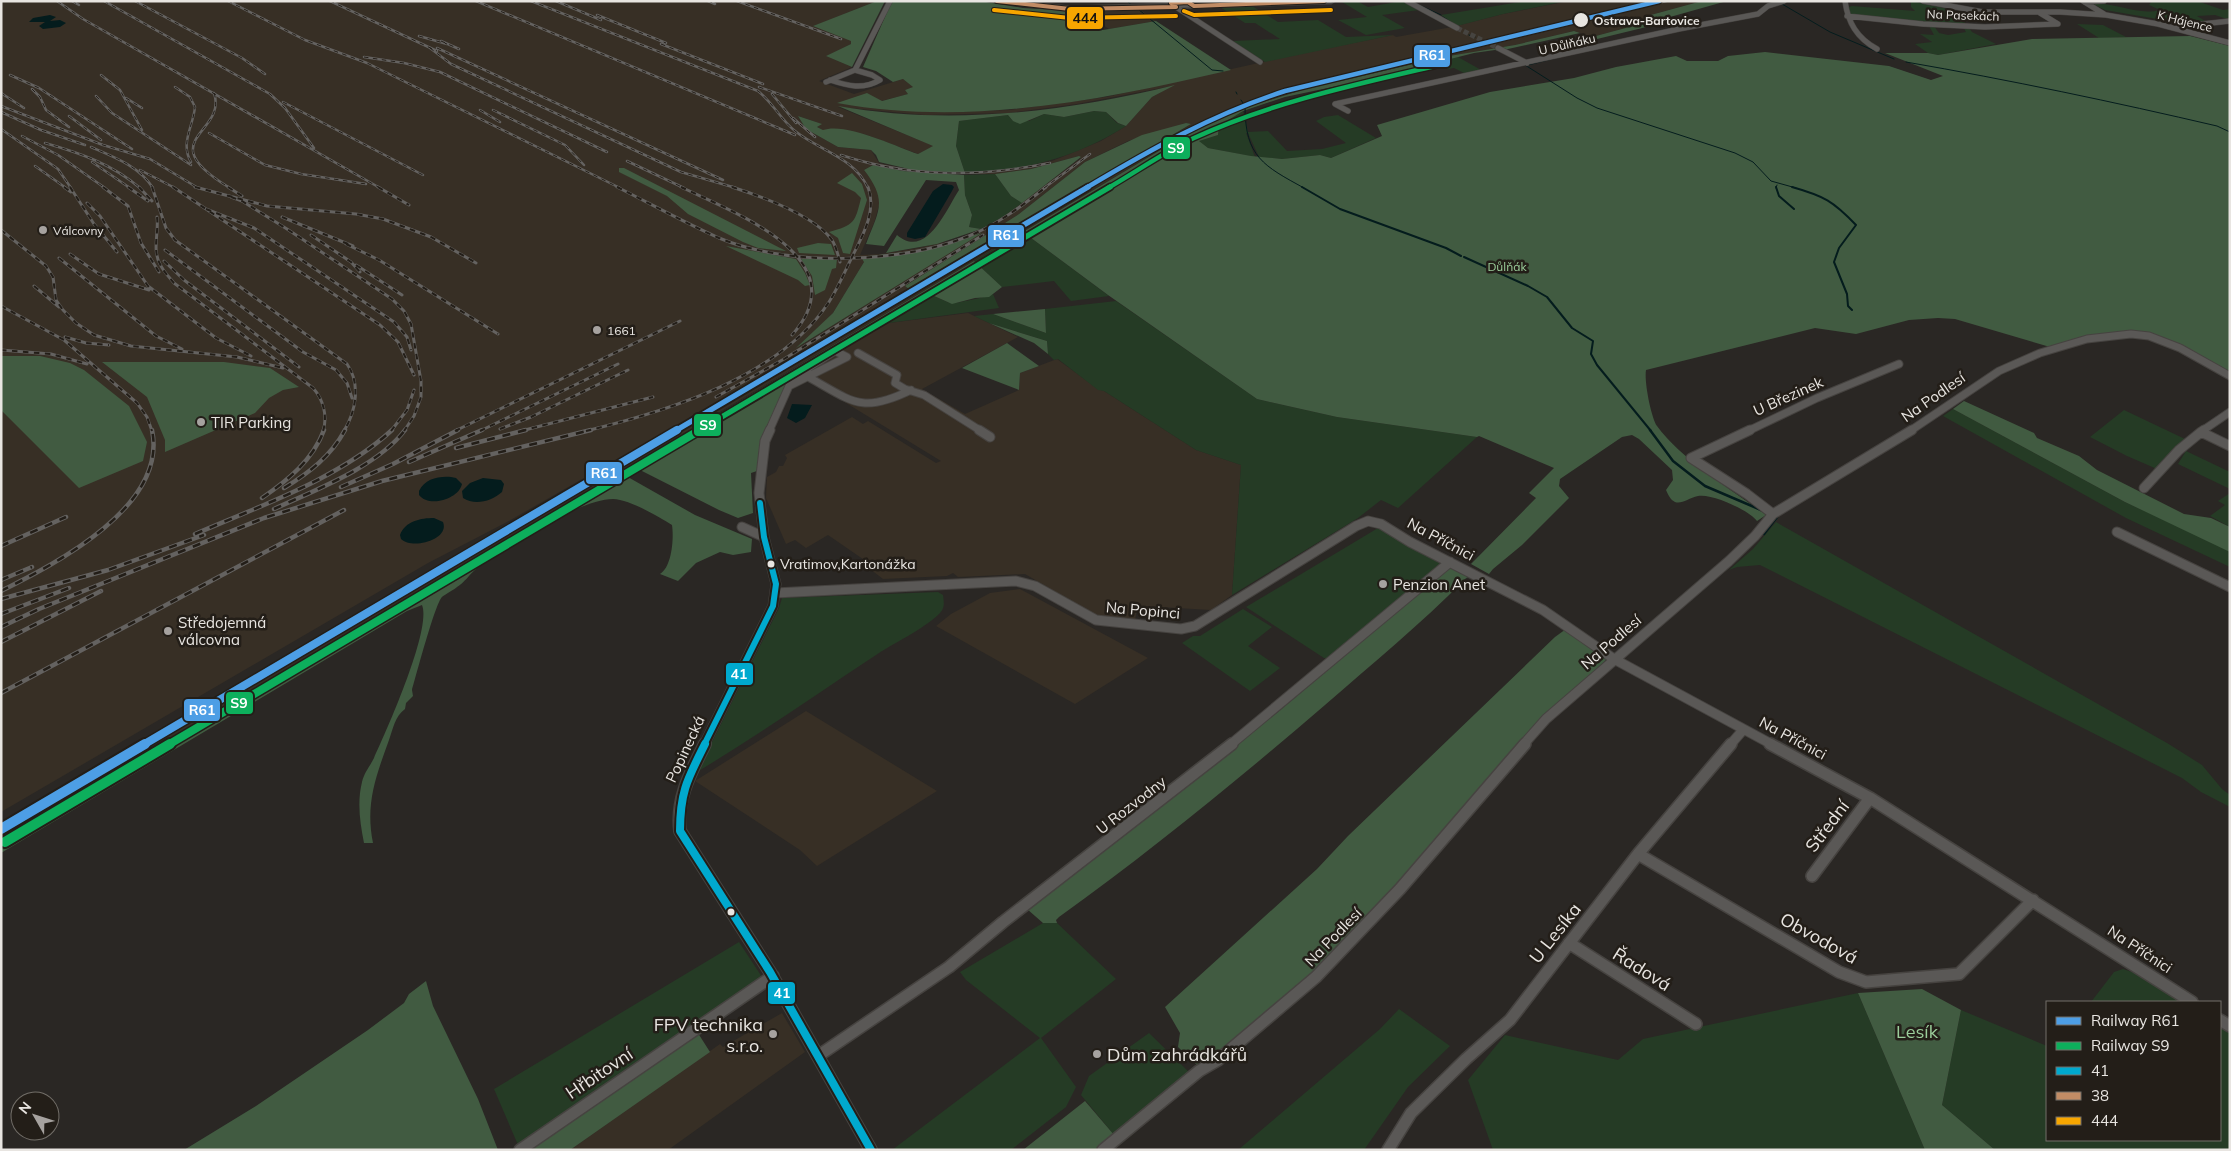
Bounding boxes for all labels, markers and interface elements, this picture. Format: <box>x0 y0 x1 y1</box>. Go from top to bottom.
line badge: 444 <box>1066 6 1104 30</box>
street label: Na Pasekách <box>1926 6 2000 24</box>
street label: K Hájence <box>2156 7 2214 35</box>
text: 444 <box>1072 9 1098 27</box>
marker: Ostrava-Bartovice <box>1572 11 1590 29</box>
place label: Ostrava-Bartovice <box>1594 13 1700 28</box>
street label: U Důlňáku <box>1537 30 1597 58</box>
line badge: R61 <box>1413 44 1451 68</box>
text: R61 <box>1419 46 1445 64</box>
line badge: S9 <box>1162 136 1191 160</box>
text: S9 <box>1167 139 1185 157</box>
place label: Válcovny <box>53 223 104 238</box>
marker: Válcovny <box>37 224 49 236</box>
line badge: R61 <box>987 224 1025 248</box>
text: R61 <box>993 226 1019 244</box>
park label: Důlňák <box>1487 259 1527 274</box>
place label: 1661 <box>607 323 636 338</box>
marker: 1661 <box>591 324 603 336</box>
street label: Na Podlesí <box>1897 367 1970 426</box>
street label: U Březinek <box>1750 372 1826 420</box>
place label: TIR Parking <box>211 413 291 432</box>
line badge: S9 <box>693 413 722 437</box>
marker: TIR Parking <box>195 416 207 428</box>
text: S9 <box>699 416 717 434</box>
line badge: R61 <box>585 461 623 485</box>
text: R61 <box>591 464 617 482</box>
street label: Na Příčnici <box>1404 513 1478 565</box>
place label: Vratimov,Kartonážka <box>780 555 916 573</box>
marker: Vratimov,Kartonážka <box>766 559 776 569</box>
place label: Penzion Anet <box>1393 575 1485 594</box>
marker: Penzion Anet <box>1377 578 1389 590</box>
street label: Na Popinci <box>1105 597 1181 623</box>
street label: Na Podlesí <box>1577 610 1646 673</box>
place label: Středojemná válcovna <box>178 613 266 649</box>
marker: Středojemná válcovna <box>162 625 174 637</box>
line badge: 41 <box>725 662 754 686</box>
text: 41 <box>731 665 747 683</box>
line badge: S9 <box>225 691 254 715</box>
text: S9 <box>230 694 248 712</box>
line badge: R61 <box>183 698 221 722</box>
text: R61 <box>189 701 215 719</box>
street label: Na Příčnici <box>1756 712 1830 764</box>
street label: Popinecká <box>661 713 709 785</box>
street label: U Rozvodny <box>1092 772 1170 838</box>
street label: Střední <box>1800 794 1855 857</box>
street label: U Lesíka <box>1524 898 1586 968</box>
street label: Na Podlesí <box>1301 903 1366 970</box>
unlabelled marker <box>726 907 736 917</box>
street label: Obvodová <box>1776 907 1862 969</box>
street label: Na Příčnici <box>2104 921 2176 977</box>
street label: Řadová <box>1609 942 1675 996</box>
line badge: 41 <box>767 981 796 1005</box>
text: 41 <box>774 984 790 1002</box>
legend <box>2046 1001 2221 1141</box>
text: Railway R61 <box>2091 1011 2180 1030</box>
place label: FPV technika s.r.o. <box>654 1013 763 1057</box>
park label: Lesík <box>1896 1020 1939 1043</box>
marker: FPV technika s.r.o. <box>767 1028 779 1040</box>
text: Railway S9 <box>2091 1036 2170 1055</box>
street label: Hřbitovní <box>561 1041 638 1104</box>
place label: Dům zahrádkářů <box>1107 1043 1247 1066</box>
marker: Dům zahrádkářů <box>1091 1048 1103 1060</box>
text: 41 <box>2091 1061 2109 1080</box>
text: 38 <box>2091 1086 2109 1105</box>
north arrow <box>10 1091 60 1141</box>
text: N <box>15 1098 35 1118</box>
text: 444 <box>2091 1111 2118 1130</box>

